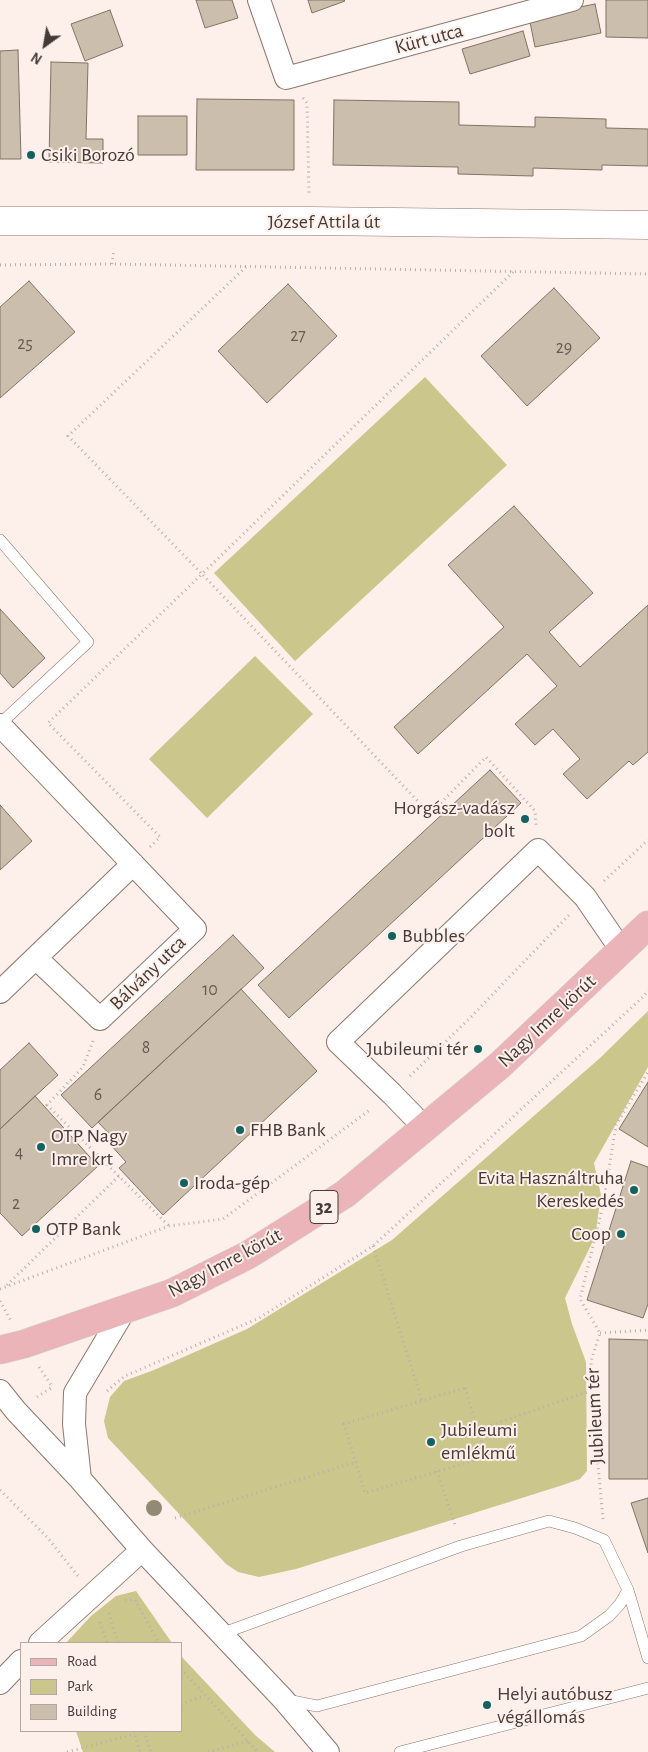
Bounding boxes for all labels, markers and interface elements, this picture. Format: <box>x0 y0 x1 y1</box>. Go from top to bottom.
street label: Kürt utca <box>392 18 466 60</box>
north arrow <box>20 20 70 70</box>
text: N <box>29 49 45 66</box>
place label: Csiki Borozó <box>41 143 135 167</box>
marker: Csiki Borozó <box>25 149 37 161</box>
street label: József Attila út <box>268 210 380 234</box>
house number: 27 <box>290 325 306 347</box>
house number: 25 <box>17 333 33 355</box>
house number: 29 <box>556 337 572 359</box>
place label: Horgász-vadász bolt <box>393 796 515 843</box>
marker: Horgász-vadász bolt <box>519 813 531 825</box>
place label: Bubbles <box>402 924 465 948</box>
marker: Bubbles <box>386 930 398 942</box>
street label: Bálvány utca <box>105 931 191 1015</box>
street label: Nagy Imre körút <box>493 969 601 1073</box>
house number: 10 <box>202 979 218 1001</box>
house number: 8 <box>142 1037 150 1059</box>
place label: Jubileumi tér <box>367 1037 468 1061</box>
marker: Jubileumi tér <box>472 1043 484 1055</box>
house number: 6 <box>94 1084 102 1106</box>
place label: FHB Bank <box>250 1118 326 1142</box>
place label: OTP Nagy Imre krt <box>51 1124 127 1171</box>
marker: FHB Bank <box>234 1124 246 1136</box>
marker: OTP Nagy Imre krt <box>35 1141 47 1153</box>
house number: 4 <box>15 1142 23 1164</box>
place label: Evita Használtruha Kereskedés <box>477 1166 624 1213</box>
place label: Iroda-gép <box>194 1171 270 1195</box>
marker: Iroda-gép <box>178 1177 190 1189</box>
marker: Evita Használtruha Kereskedés <box>628 1184 640 1196</box>
road number: 32 <box>310 1190 338 1224</box>
house number: 2 <box>12 1193 20 1215</box>
place label: OTP Bank <box>46 1217 121 1241</box>
place label: Coop <box>571 1222 611 1246</box>
marker: OTP Bank <box>30 1223 42 1235</box>
street label: Nagy Imre körút <box>164 1223 286 1303</box>
marker: Coop <box>615 1228 627 1240</box>
street label: Jubileum tér <box>580 1367 610 1465</box>
place label: Jubileumi emlékmű <box>441 1418 517 1465</box>
marker: Jubileumi emlékmű <box>425 1436 437 1448</box>
legend <box>20 1642 182 1732</box>
text: Road <box>67 1654 97 1669</box>
text: Park <box>67 1679 93 1694</box>
place label: Helyi autóbusz végállomás <box>497 1682 613 1729</box>
marker: Helyi autóbusz végállomás <box>481 1699 493 1711</box>
text: Building <box>67 1704 117 1719</box>

